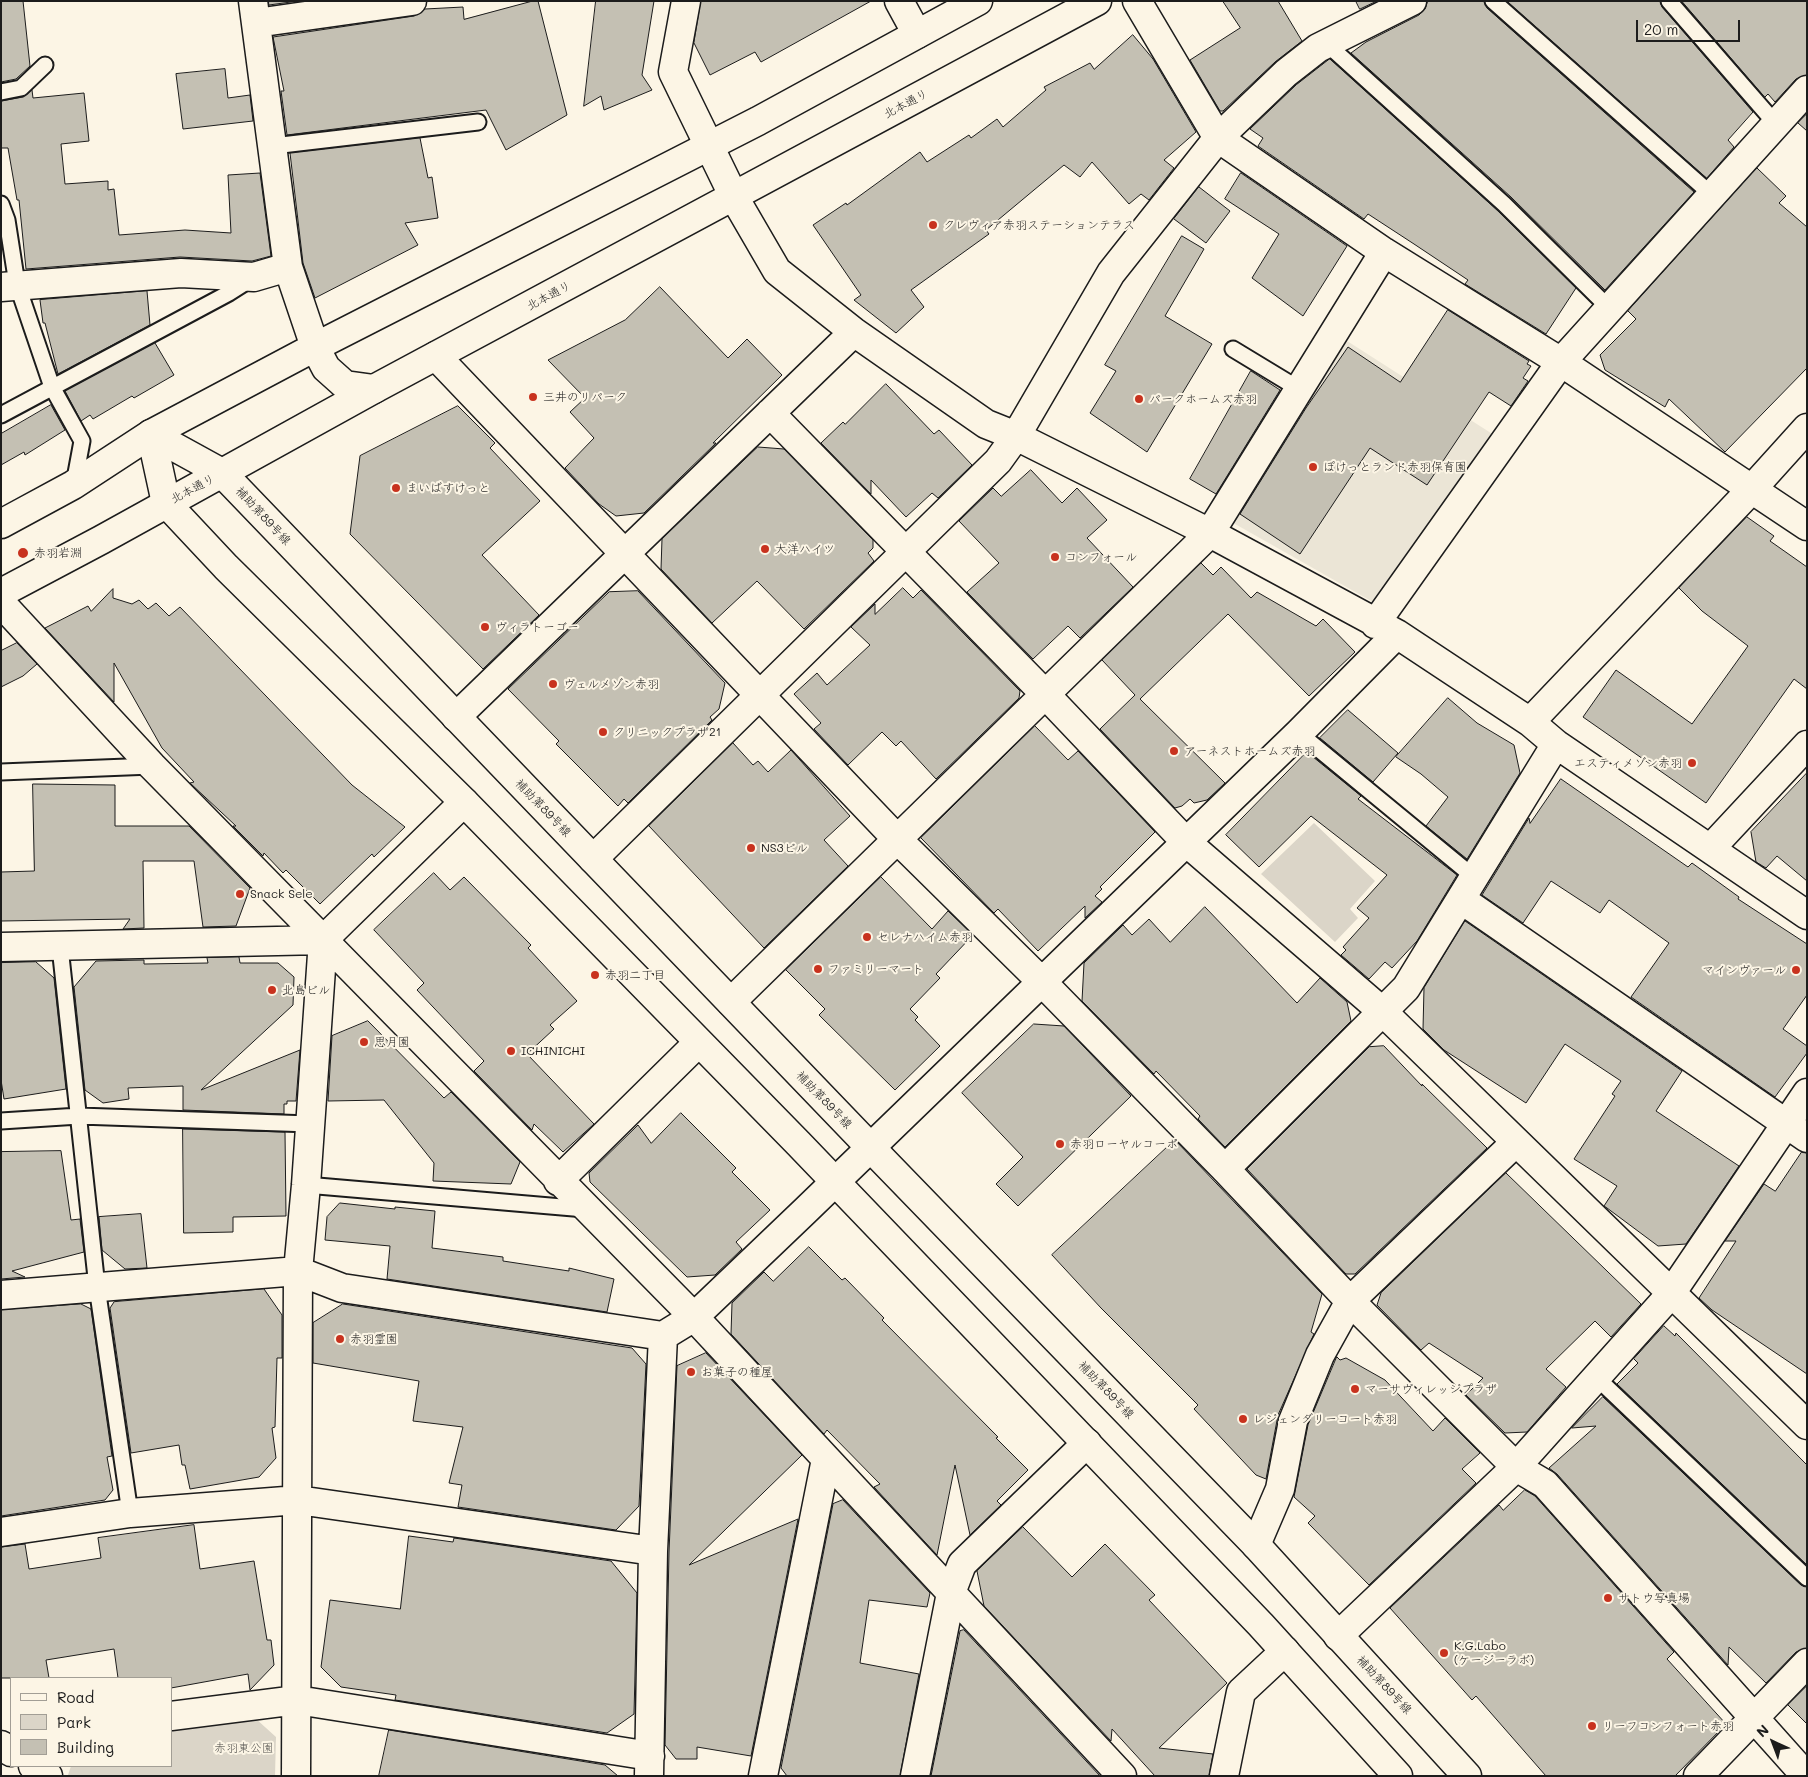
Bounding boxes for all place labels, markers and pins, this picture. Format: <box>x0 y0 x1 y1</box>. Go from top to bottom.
place label: クレヴィア赤羽ステーションテラス <box>943 218 1135 232</box>
marker: クレヴィア赤羽ステーションテラス <box>927 219 939 231</box>
place label: 三井のリパーク <box>543 390 627 404</box>
marker: 三井のリパーク <box>527 391 539 403</box>
place label: パークホームズ赤羽 <box>1149 392 1257 406</box>
marker: パークホームズ赤羽 <box>1133 393 1145 405</box>
place label: ぽけっとランド赤羽保育園 <box>1323 460 1467 474</box>
marker: ぽけっとランド赤羽保育園 <box>1307 461 1319 473</box>
place label: まいばすけっと <box>406 481 490 495</box>
marker: まいばすけっと <box>390 482 402 494</box>
place label: 大洋ハイツ <box>775 542 835 556</box>
marker: 大洋ハイツ <box>759 543 771 555</box>
marker: 赤羽岩淵 <box>16 546 30 560</box>
place label: 赤羽岩淵 <box>34 546 82 560</box>
place label: コンフォール <box>1065 550 1137 564</box>
marker: コンフォール <box>1049 551 1061 563</box>
place label: ヴィラトーゴー <box>495 620 579 634</box>
marker: ヴィラトーゴー <box>479 621 491 633</box>
place label: ヴェルメゾン赤羽 <box>563 677 659 691</box>
marker: ヴェルメゾン赤羽 <box>547 678 559 690</box>
place label: クリニックプラザ21 <box>613 725 721 739</box>
marker: クリニックプラザ21 <box>597 726 609 738</box>
place label: アーネストホームズ赤羽 <box>1184 744 1316 758</box>
marker: アーネストホームズ赤羽 <box>1168 745 1180 757</box>
place label: エスティメゾン赤羽 <box>1574 756 1682 770</box>
marker: エスティメゾン赤羽 <box>1686 757 1698 769</box>
place label: NS3ビル <box>761 841 808 855</box>
marker: NS3ビル <box>745 842 757 854</box>
place label: Snack Sele <box>250 887 313 901</box>
marker: Snack Sele <box>234 888 246 900</box>
place label: セレナハイム赤羽 <box>877 930 973 944</box>
marker: セレナハイム赤羽 <box>861 931 873 943</box>
place label: ファミリーマート <box>828 962 924 976</box>
marker: ファミリーマート <box>812 963 824 975</box>
place label: マインヴァール <box>1702 963 1786 977</box>
marker: マインヴァール <box>1790 964 1802 976</box>
place label: 赤羽二丁目 <box>605 968 665 982</box>
marker: 赤羽二丁目 <box>589 969 601 981</box>
place label: 北島ビル <box>282 983 330 997</box>
marker: 北島ビル <box>266 984 278 996</box>
place label: 思月園 <box>374 1035 410 1049</box>
marker: 思月園 <box>358 1036 370 1048</box>
place label: ICHINICHI <box>521 1044 585 1058</box>
marker: ICHINICHI <box>505 1045 517 1057</box>
place label: 赤羽ローヤルコーポ <box>1070 1137 1178 1151</box>
marker: 赤羽ローヤルコーポ <box>1054 1138 1066 1150</box>
place label: 赤羽霊園 <box>350 1332 398 1346</box>
marker: 赤羽霊園 <box>334 1333 346 1345</box>
place label: お菓子の種屋 <box>701 1365 773 1379</box>
marker: お菓子の種屋 <box>685 1366 697 1378</box>
place label: マーサヴィレッジプラザ <box>1365 1382 1497 1396</box>
marker: マーサヴィレッジプラザ <box>1349 1383 1361 1395</box>
place label: レジェンダリーコート赤羽 <box>1253 1412 1397 1426</box>
marker: レジェンダリーコート赤羽 <box>1237 1413 1249 1425</box>
place label: サトウ写真場 <box>1618 1591 1690 1605</box>
marker: サトウ写真場 <box>1602 1592 1614 1604</box>
place label: K.G.Labo (ケージーラボ) <box>1454 1639 1534 1667</box>
marker: K.G.Labo (ケージーラボ) <box>1438 1647 1450 1659</box>
place label: リーフコンフォート赤羽 <box>1602 1719 1734 1733</box>
marker: リーフコンフォート赤羽 <box>1586 1720 1598 1732</box>

